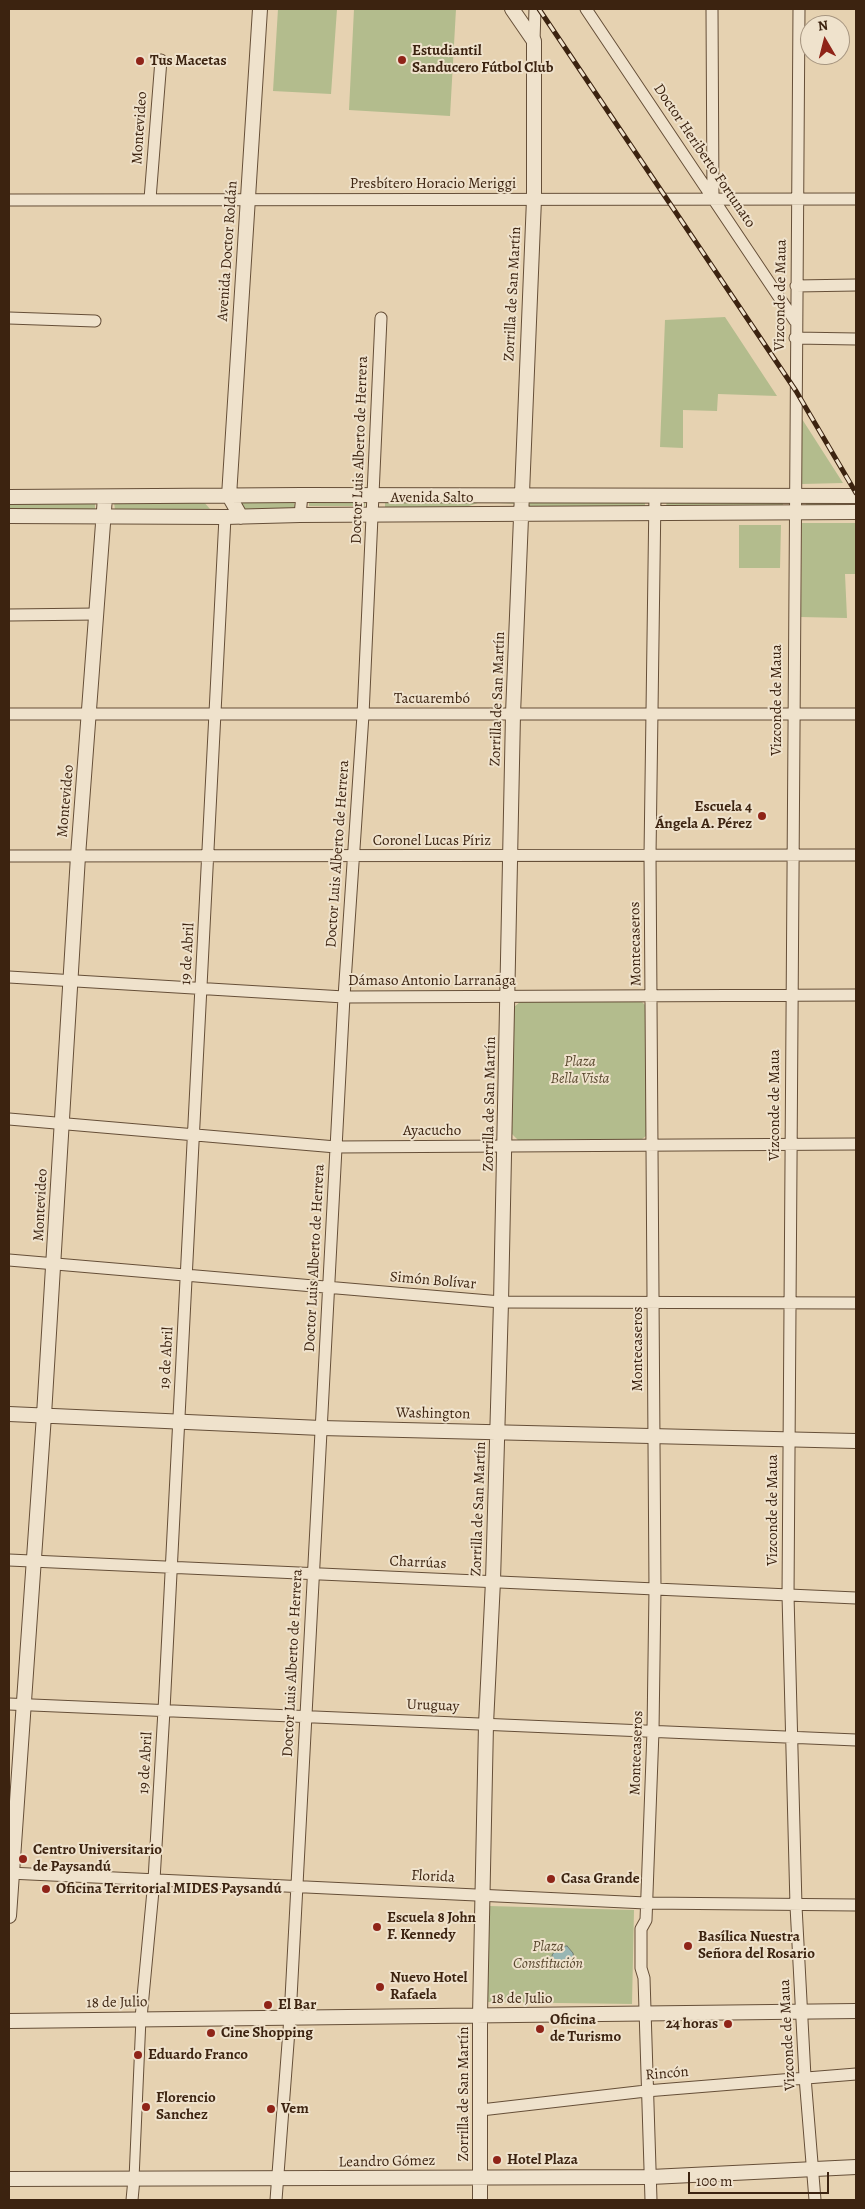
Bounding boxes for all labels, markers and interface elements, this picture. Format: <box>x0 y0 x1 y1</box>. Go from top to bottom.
north arrow <box>800 15 850 65</box>
text: N <box>817 16 829 36</box>
place label: Estudiantil Sanducero Fútbol Club <box>412 42 553 77</box>
place label: Tus Macetas <box>150 52 227 70</box>
marker: Estudiantil Sanducero Fútbol Club <box>396 54 408 66</box>
marker: Tus Macetas <box>134 55 146 67</box>
street label: Doctor Heriberto Fortunato <box>649 81 759 231</box>
street label: Montevideo <box>128 91 152 165</box>
street label: Presbítero Horacio Meriggi <box>350 175 516 193</box>
street label: Avenida Doctor Roldán <box>214 180 242 322</box>
street label: Zorrilla de San Martín <box>500 226 526 362</box>
street label: Vizconde de Maua <box>771 239 791 351</box>
street label: Doctor Luis Alberto de Herrera <box>348 356 372 544</box>
street label: Avenida Salto <box>391 489 473 507</box>
street label: Zorrilla de San Martín <box>487 631 509 767</box>
street label: Vizconde de Maua <box>768 644 786 756</box>
street label: Tacuarembó <box>394 690 470 708</box>
street label: Doctor Luis Alberto de Herrera <box>322 760 354 948</box>
street label: Montevideo <box>54 764 78 838</box>
place label: Escuela 4 Ángela A. Pérez <box>655 798 752 833</box>
marker: Escuela 4 Ángela A. Pérez <box>756 810 768 822</box>
street label: Coronel Lucas Píriz <box>373 832 491 850</box>
street label: Montecaseros <box>626 901 646 987</box>
street label: 19 de Abril <box>177 922 199 986</box>
street label: Dámaso Antonio Larranãga <box>348 972 516 990</box>
street label: Zorrilla de San Martín <box>480 1036 500 1172</box>
street label: Vizconde de Maua <box>766 1049 784 1161</box>
park label: Plaza Bella Vista <box>551 1053 609 1088</box>
street label: Ayacucho <box>403 1122 461 1140</box>
street label: Doctor Luis Alberto de Herrera <box>301 1164 329 1352</box>
street label: Montevideo <box>30 1168 52 1242</box>
street label: Simón Bolívar <box>389 1268 477 1294</box>
street label: Montecaseros <box>629 1307 647 1391</box>
street label: 19 de Abril <box>156 1326 178 1390</box>
street label: Washington <box>396 1404 470 1424</box>
street label: Zorrilla de San Martín <box>468 1441 490 1577</box>
street label: Vizconde de Maua <box>764 1454 782 1566</box>
street label: Charrúas <box>389 1553 447 1573</box>
street label: Doctor Luis Alberto de Herrera <box>279 1569 307 1757</box>
street label: Uruguay <box>406 1696 460 1716</box>
street label: Montecaseros <box>627 1710 647 1796</box>
street label: 19 de Abril <box>135 1731 157 1795</box>
place label: Centro Universitario de Paysandú <box>33 1841 162 1876</box>
marker: Centro Universitario de Paysandú <box>17 1853 29 1865</box>
street label: Florida <box>411 1867 455 1887</box>
place label: Casa Grande <box>561 1870 640 1888</box>
marker: Casa Grande <box>545 1873 557 1885</box>
place label: Oficina Territorial MIDES Paysandú <box>56 1880 282 1898</box>
marker: Oficina Territorial MIDES Paysandú <box>40 1883 52 1895</box>
place label: Escuela 8 John F. Kennedy <box>387 1909 476 1944</box>
marker: Escuela 8 John F. Kennedy <box>371 1921 383 1933</box>
place label: Basílica Nuestra Señora del Rosario <box>698 1928 815 1963</box>
park label: Plaza Constitución <box>513 1938 583 1973</box>
marker: Basílica Nuestra Señora del Rosario <box>682 1940 694 1952</box>
place label: Nuevo Hotel Rafaela <box>390 1969 467 2004</box>
street label: Vizconde de Maua <box>776 1979 800 2091</box>
marker: Nuevo Hotel Rafaela <box>374 1981 386 1993</box>
street label: 18 de Julio <box>491 1990 553 2008</box>
street label: 18 de Julio <box>86 1993 148 2013</box>
place label: El Bar <box>278 1996 316 2014</box>
marker: El Bar <box>262 1999 274 2011</box>
place label: Oficina de Turismo <box>550 2011 621 2046</box>
place label: 24 horas <box>666 2015 718 2033</box>
marker: 24 horas <box>722 2018 734 2030</box>
marker: Oficina de Turismo <box>534 2023 546 2035</box>
place label: Cine Shopping <box>221 2024 313 2042</box>
marker: Cine Shopping <box>205 2027 217 2039</box>
street label: Zorrilla de San Martín <box>455 2027 473 2161</box>
place label: Eduardo Franco <box>148 2046 248 2064</box>
marker: Eduardo Franco <box>132 2049 144 2061</box>
street label: Rincón <box>645 2063 689 2085</box>
place label: Florencio Sanchez <box>156 2089 216 2124</box>
place label: Vem <box>281 2100 309 2118</box>
marker: Florencio Sanchez <box>140 2101 152 2113</box>
marker: Vem <box>265 2103 277 2115</box>
place label: Hotel Plaza <box>507 2151 578 2169</box>
street label: Leandro Gómez <box>338 2152 436 2172</box>
marker: Hotel Plaza <box>491 2154 503 2166</box>
scale bar <box>690 2162 831 2194</box>
text: 100 m <box>696 2171 733 2191</box>

